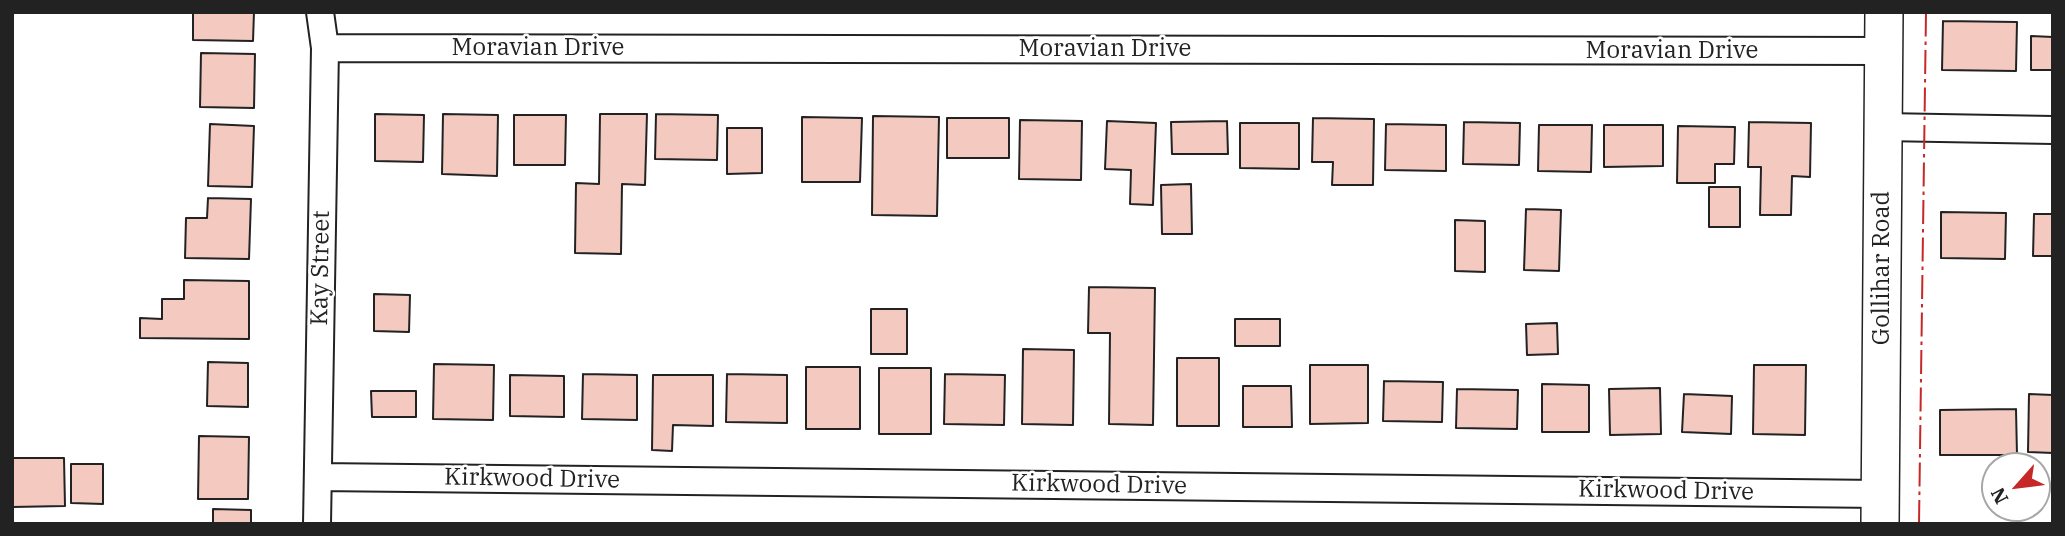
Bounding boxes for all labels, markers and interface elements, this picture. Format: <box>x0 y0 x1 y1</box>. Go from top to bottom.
street label: Moravian Drive <box>452 34 624 62</box>
street label: Moravian Drive <box>1019 35 1191 63</box>
street label: Moravian Drive <box>1586 37 1758 65</box>
street label: Gollihar Road <box>1868 191 1896 345</box>
street label: Kay Street <box>306 210 336 326</box>
north arrow <box>1981 452 2051 522</box>
street label: Kirkwood Drive <box>444 463 620 495</box>
street label: Kirkwood Drive <box>1011 469 1187 501</box>
street label: Kirkwood Drive <box>1578 475 1754 507</box>
text: N <box>1985 484 2013 508</box>

